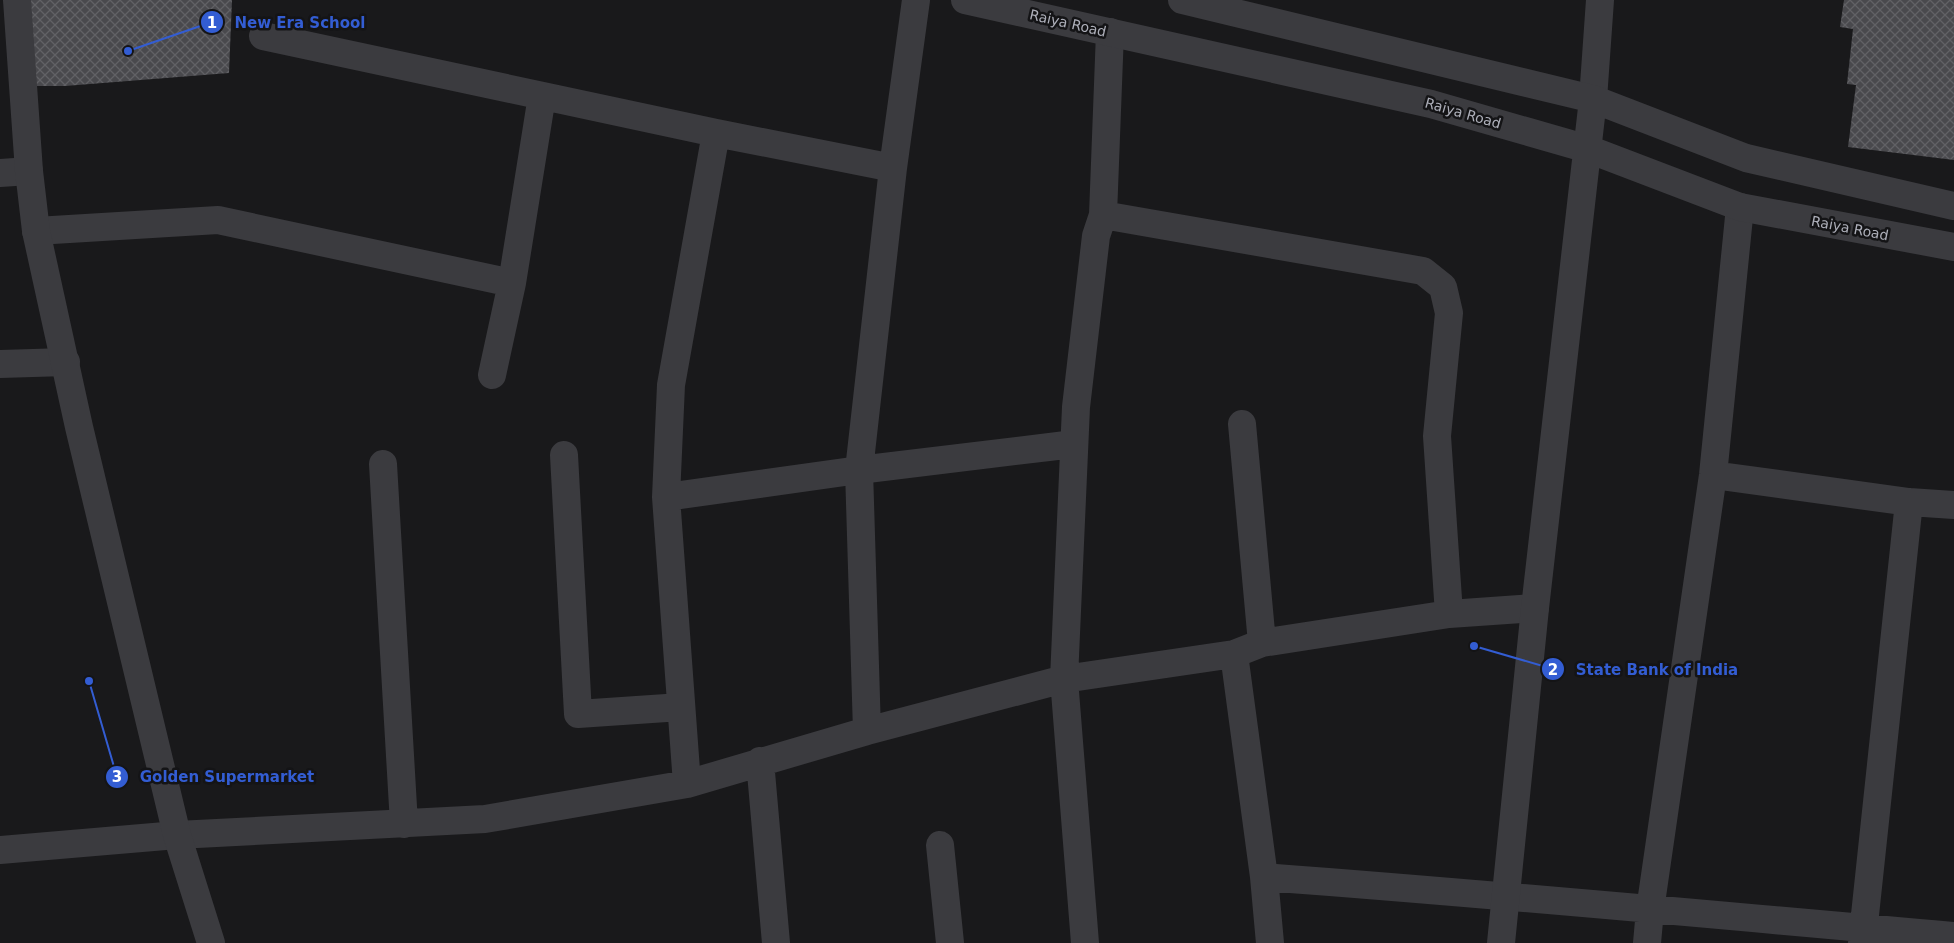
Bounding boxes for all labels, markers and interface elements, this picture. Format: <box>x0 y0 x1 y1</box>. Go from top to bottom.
street label: Raiya Road <box>1028 6 1108 40</box>
callout: New Era School <box>199 7 375 37</box>
text: 1 <box>207 14 217 32</box>
text: New Era School <box>235 14 365 32</box>
street label: Raiya Road <box>1423 95 1503 131</box>
street label: Raiya Road <box>1810 213 1890 243</box>
callout: State Bank of India <box>1541 654 1748 684</box>
text: 2 <box>1548 661 1558 679</box>
text: State Bank of India <box>1576 661 1738 679</box>
callout: Golden Supermarket <box>105 762 324 792</box>
text: 3 <box>112 768 122 786</box>
text: Golden Supermarket <box>140 768 314 786</box>

